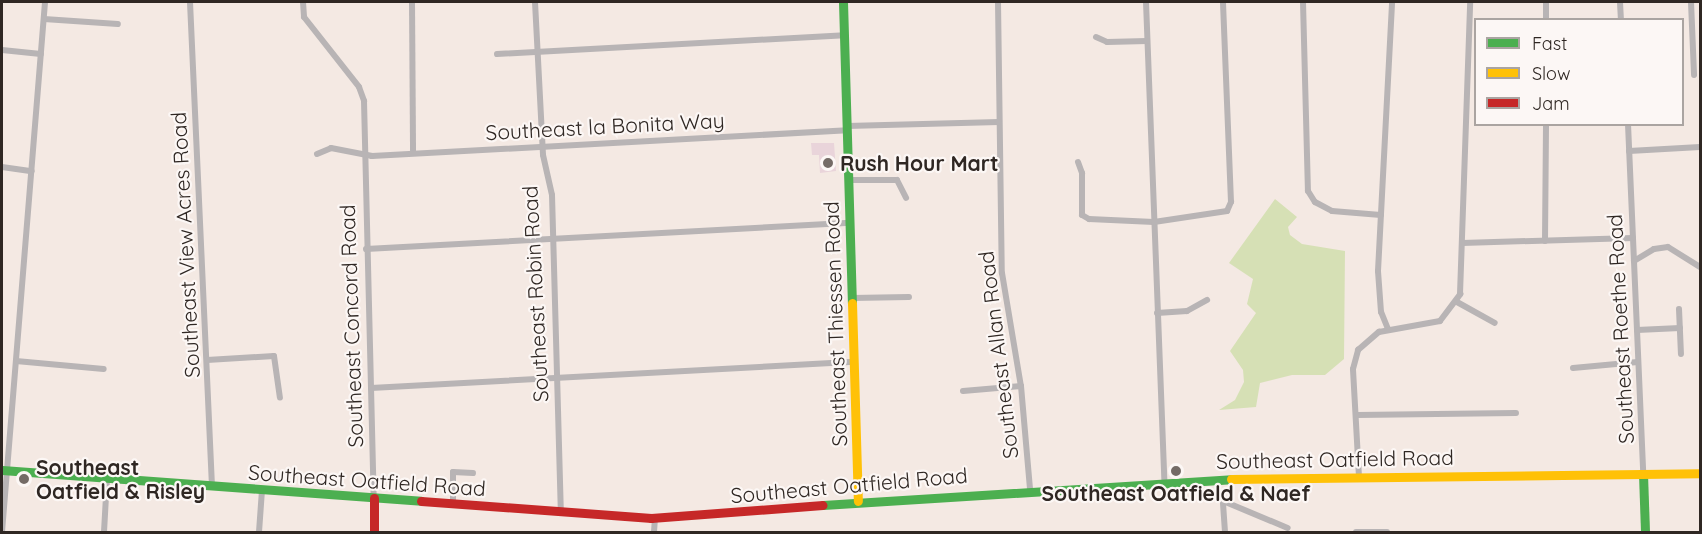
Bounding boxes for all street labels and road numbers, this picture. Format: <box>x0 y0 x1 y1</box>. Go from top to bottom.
street label: Southeast la Bonita Way <box>485 107 725 145</box>
street label: Southeast View Acres Road <box>165 111 205 379</box>
street label: Southeast Robin Road <box>517 185 553 403</box>
street label: Southeast Thiessen Road <box>818 201 852 447</box>
street label: Southeast Concord Road <box>334 204 368 448</box>
street label: Southeast Roethe Road <box>1601 213 1639 445</box>
street label: Southeast Allan Road <box>973 250 1023 460</box>
street label: Southeast Oatfield Road <box>1216 444 1454 474</box>
street label: Southeast Oatfield Road <box>247 459 487 501</box>
street label: Southeast Oatfield Road <box>729 462 969 508</box>

